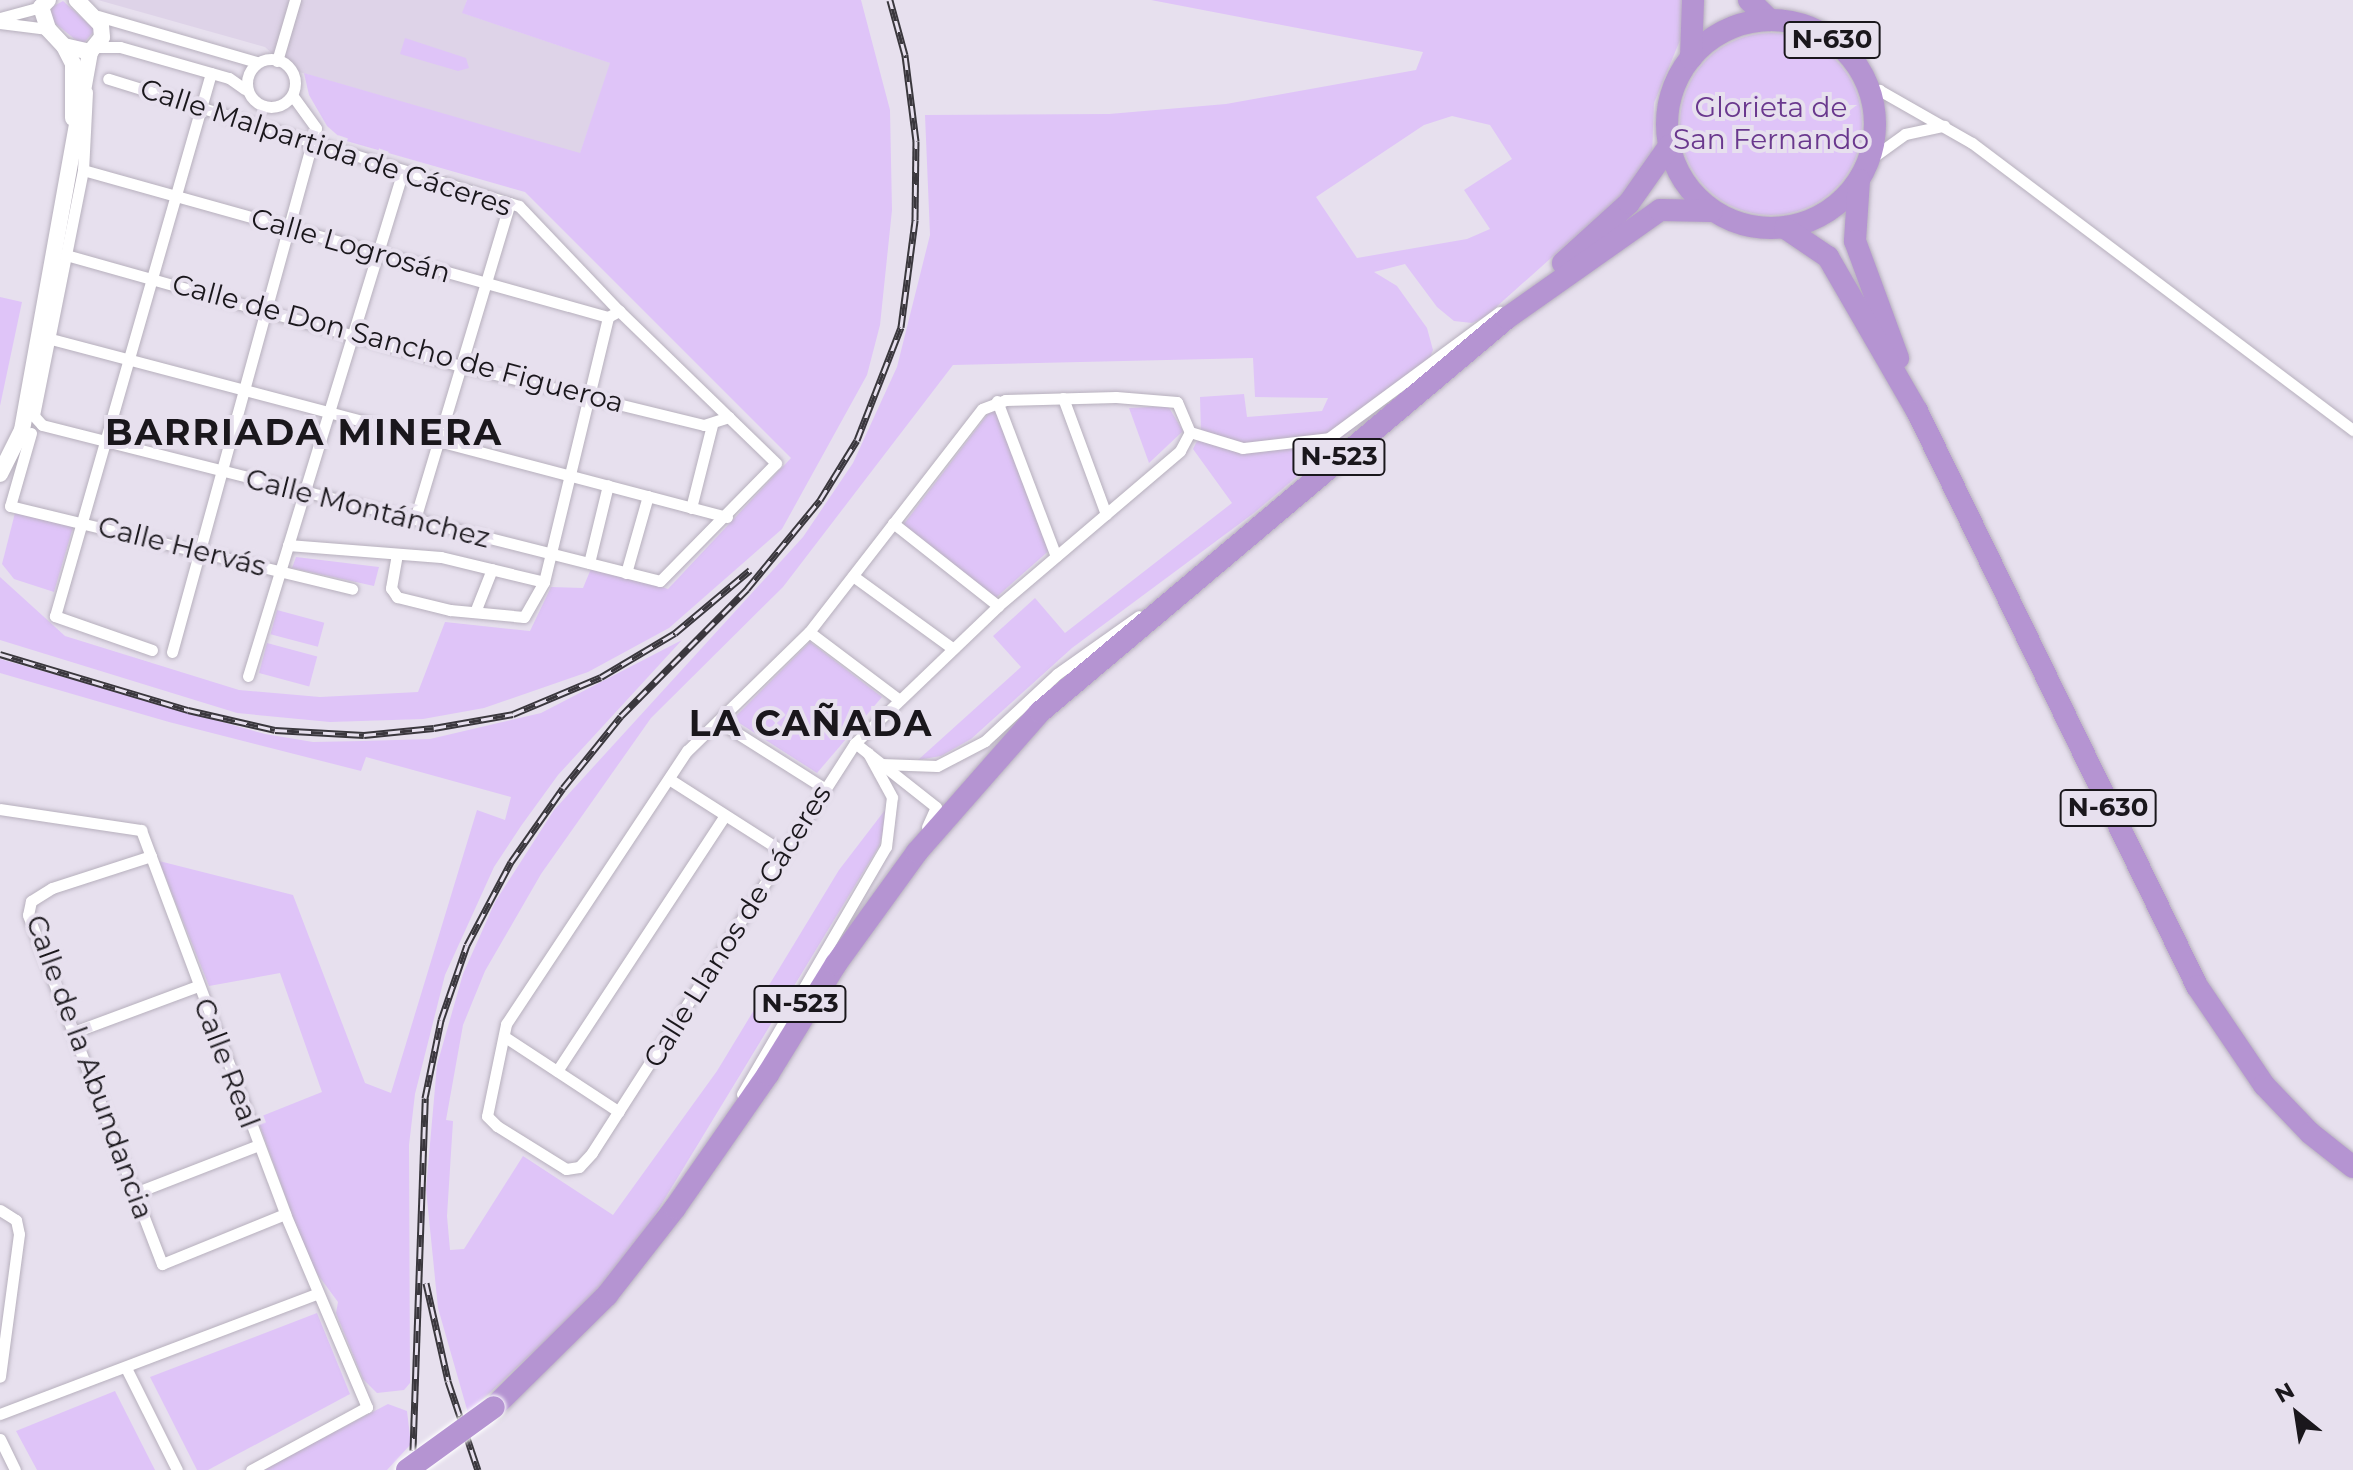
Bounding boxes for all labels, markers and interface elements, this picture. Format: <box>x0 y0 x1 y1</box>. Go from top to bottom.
road number: N-630 <box>1782 18 1882 62</box>
street label: Calle Malpartida de Cáceres <box>136 71 516 223</box>
park label: Glorieta de San Fernando <box>1673 90 1869 156</box>
street label: Calle Logrosán <box>247 200 455 290</box>
street label: Calle de Don Sancho de Figueroa <box>169 266 627 420</box>
district label: BARRIADA MINERA <box>105 411 503 455</box>
road number: N-523 <box>1291 435 1387 479</box>
street label: Calle Montánchez <box>242 461 494 555</box>
street label: Calle Hervás <box>95 509 269 583</box>
district label: LA CAÑADA <box>689 702 933 746</box>
street label: Calle Llanos de Cáceres <box>636 779 838 1073</box>
road number: N-630 <box>2058 786 2158 830</box>
street label: Calle de la Abundancia <box>19 910 161 1224</box>
road number: N-523 <box>752 982 848 1026</box>
street label: Calle Real <box>187 993 267 1133</box>
north arrow <box>2257 1374 2337 1454</box>
text: N <box>2270 1377 2299 1409</box>

